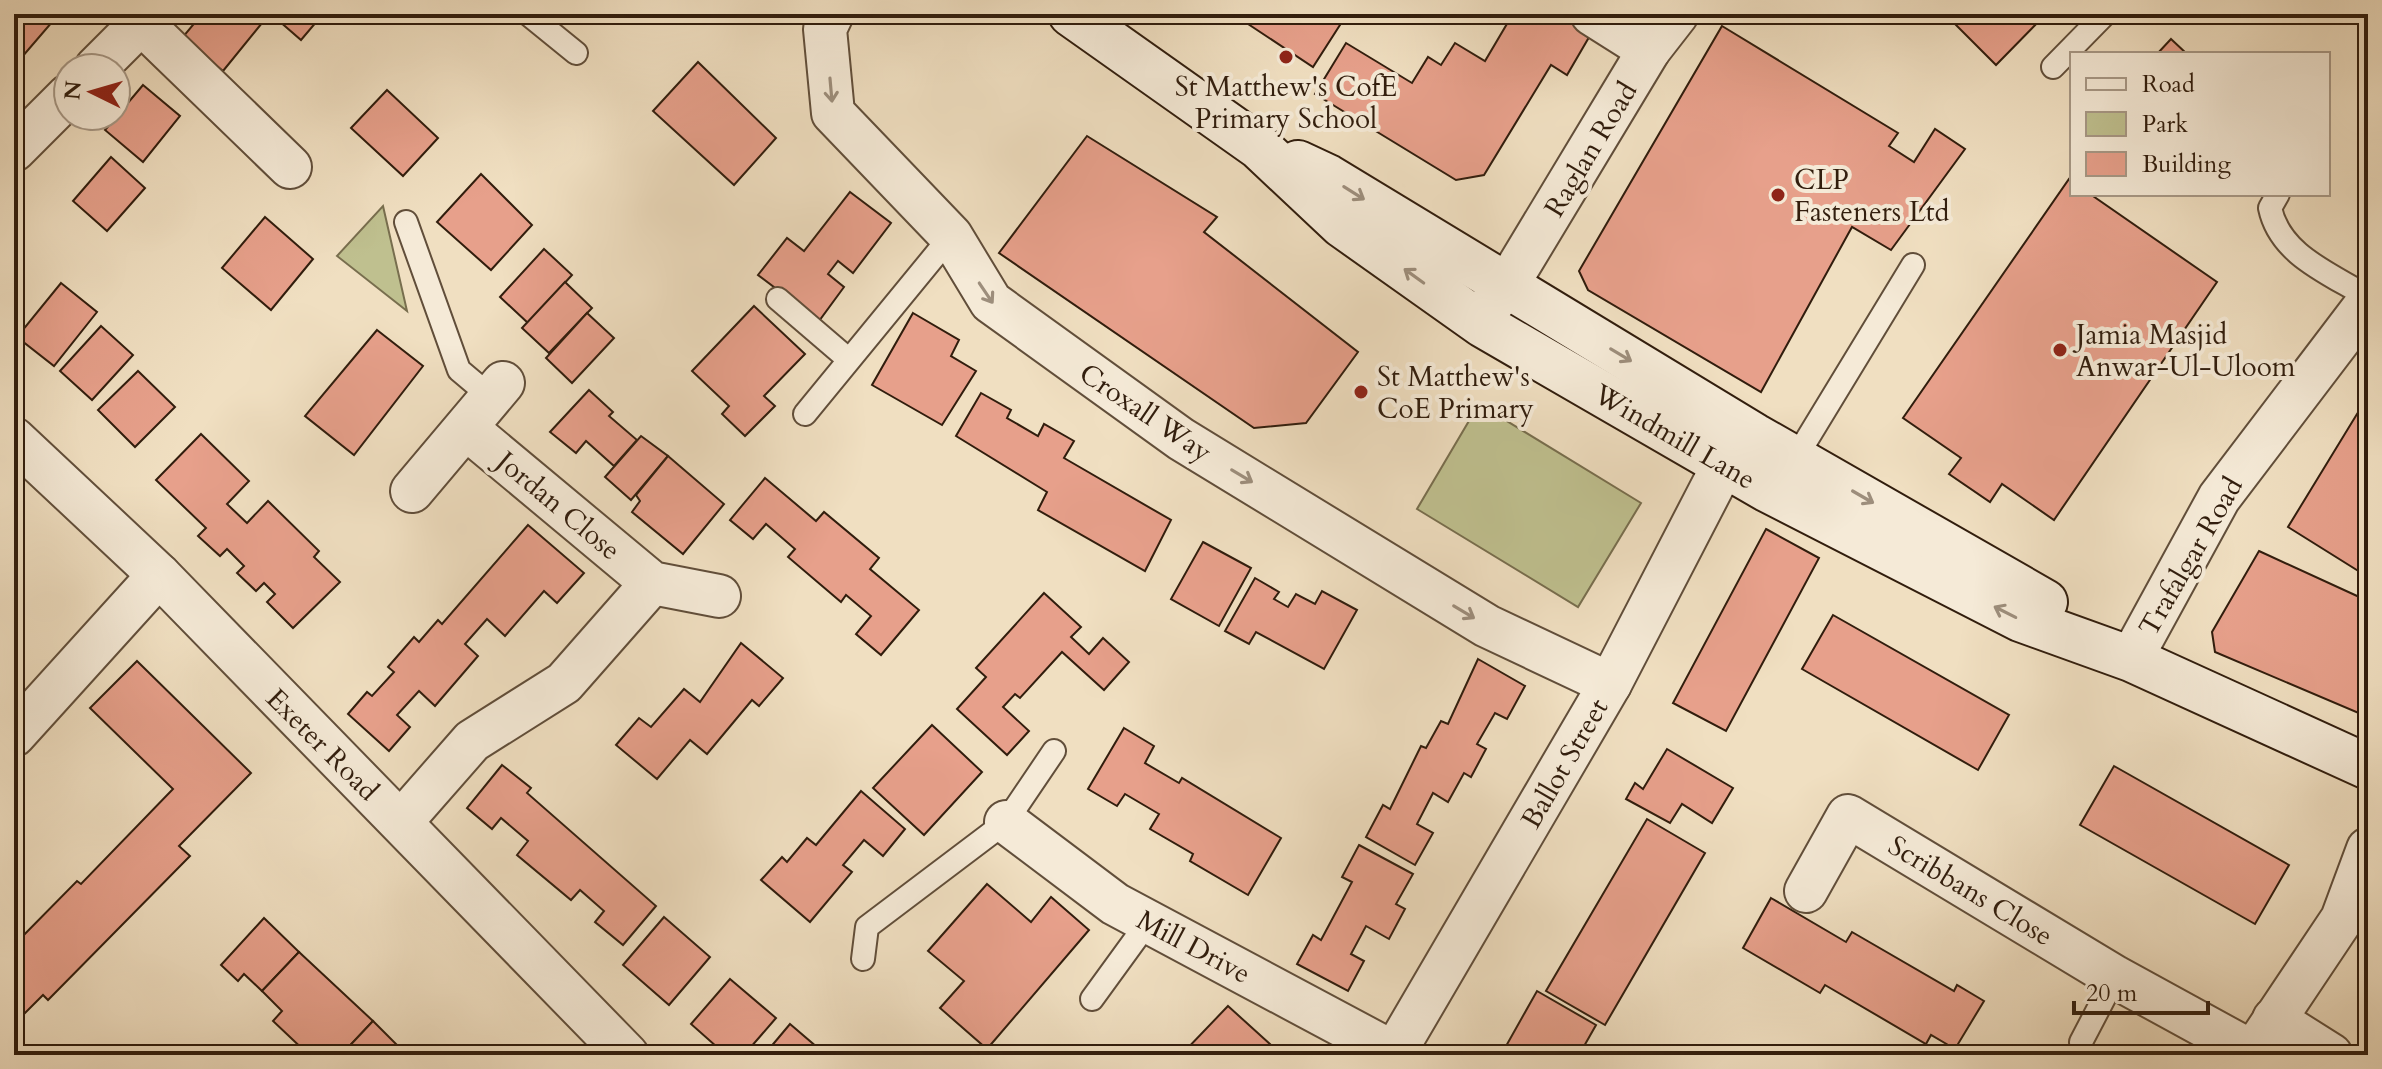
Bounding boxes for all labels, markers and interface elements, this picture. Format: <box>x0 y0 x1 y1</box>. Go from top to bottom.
marker: St Matthew's CofE Primary School <box>1277 48 1295 66</box>
north arrow <box>52 52 132 132</box>
legend <box>2070 52 2330 196</box>
place label: St Matthew's CofE Primary School <box>1175 68 1397 138</box>
text: Road <box>2142 68 2195 101</box>
street label: Raglan Road <box>1536 75 1646 224</box>
one-way arrow <box>824 76 839 103</box>
text: N <box>57 80 89 101</box>
text: Park <box>2142 108 2188 141</box>
text: Building <box>2142 148 2232 181</box>
place label: CLP Fasteners Ltd <box>1794 161 1949 231</box>
one-way arrow <box>1342 185 1365 201</box>
marker: CLP Fasteners Ltd <box>1769 186 1787 204</box>
one-way arrow <box>1403 268 1425 284</box>
one-way arrow <box>978 281 994 303</box>
place label: Jamia Masjid Anwar-Ul-Uloom <box>2072 316 2296 386</box>
marker: Jamia Masjid Anwar-Ul-Uloom <box>2051 341 2069 359</box>
one-way arrow <box>1609 347 1632 363</box>
street label: Croxall Way <box>1072 354 1219 471</box>
place label: St Matthew's CoE Primary <box>1377 358 1534 428</box>
street label: Windmill Lane <box>1586 375 1762 498</box>
marker: St Matthew's CoE Primary <box>1352 383 1370 401</box>
street label: Jordan Close <box>485 440 628 569</box>
one-way arrow <box>1230 468 1253 484</box>
street label: Trafalgar Road <box>2130 470 2252 643</box>
one-way arrow <box>1851 489 1874 505</box>
one-way arrow <box>1994 603 2018 619</box>
one-way arrow <box>1452 604 1475 620</box>
street label: Exeter Road <box>258 680 387 809</box>
street label: Ballot Street <box>1512 691 1617 835</box>
street label: Scribbans Close <box>1881 827 2060 955</box>
street label: Mill Drive <box>1130 901 1257 993</box>
scale bar <box>2074 965 2208 1015</box>
text: 20 m <box>2086 977 2138 1010</box>

